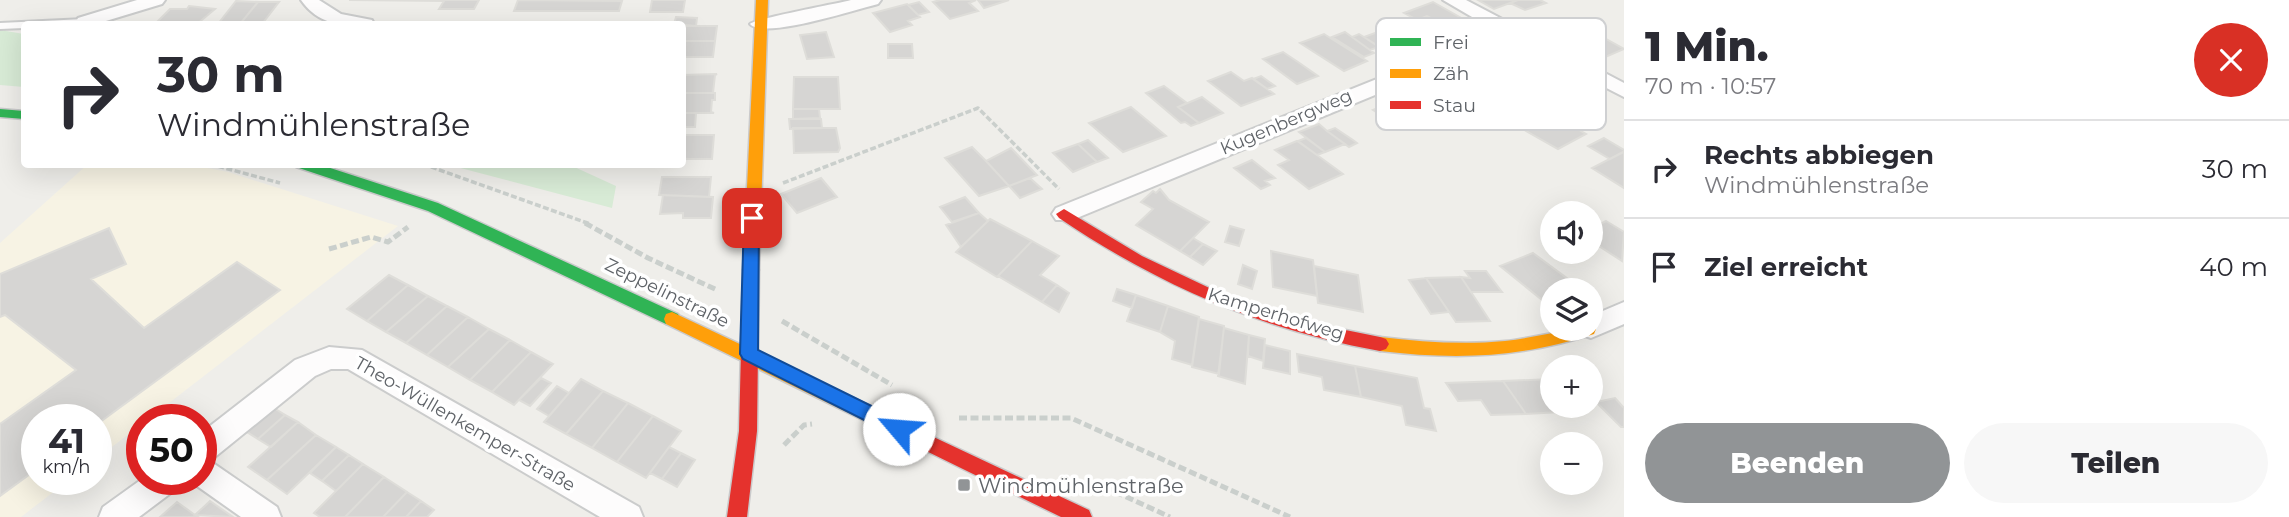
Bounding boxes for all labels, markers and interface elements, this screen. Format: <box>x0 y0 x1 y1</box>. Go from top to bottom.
legend <box>1376 18 1606 130</box>
text: 1 Min. <box>1645 20 1769 72</box>
button: close <box>2194 23 2268 97</box>
text: Frei <box>1433 31 1469 54</box>
text: 30 m <box>157 45 285 104</box>
icon: right <box>42 49 133 140</box>
text: Zäh <box>1433 62 1469 85</box>
text: 70 m · 10:57 <box>1645 72 1776 100</box>
street label: Kugenbergweg <box>1217 84 1355 160</box>
text: Stau <box>1433 94 1476 117</box>
text: Windmühlenstraße <box>157 105 470 144</box>
text: Rechts abbiegen <box>1704 139 1934 171</box>
icon: right <box>1645 150 1683 188</box>
text: 30 m <box>2202 153 2268 185</box>
text: Windmühlenstraße <box>1704 171 1929 199</box>
pin <box>722 188 782 248</box>
icon: arrive <box>733 199 771 237</box>
map controls <box>1540 201 1603 495</box>
button: sound <box>1540 201 1603 264</box>
icon: arrive <box>1645 248 1683 286</box>
text: Ziel erreicht <box>1704 251 1868 283</box>
text: 40 m <box>2199 251 2268 283</box>
street label: Zeppelinstraße <box>601 253 733 333</box>
button: layers <box>1540 278 1603 341</box>
street label: Kamperhofweg <box>1205 283 1347 345</box>
street label: Theo-Wüllenkemper-Straße <box>351 352 579 496</box>
button: + <box>1540 355 1603 418</box>
position arrow <box>862 392 936 466</box>
speed limit sign: 50 <box>126 404 217 495</box>
text: 41 <box>48 419 85 462</box>
button: Beenden <box>1645 423 1950 503</box>
button: Teilen <box>1964 423 2268 503</box>
button: − <box>1540 432 1603 495</box>
text: km/h <box>42 456 91 478</box>
place label: Windmühlenstraße <box>978 473 1184 498</box>
marker: Windmühlenstraße <box>956 477 972 493</box>

